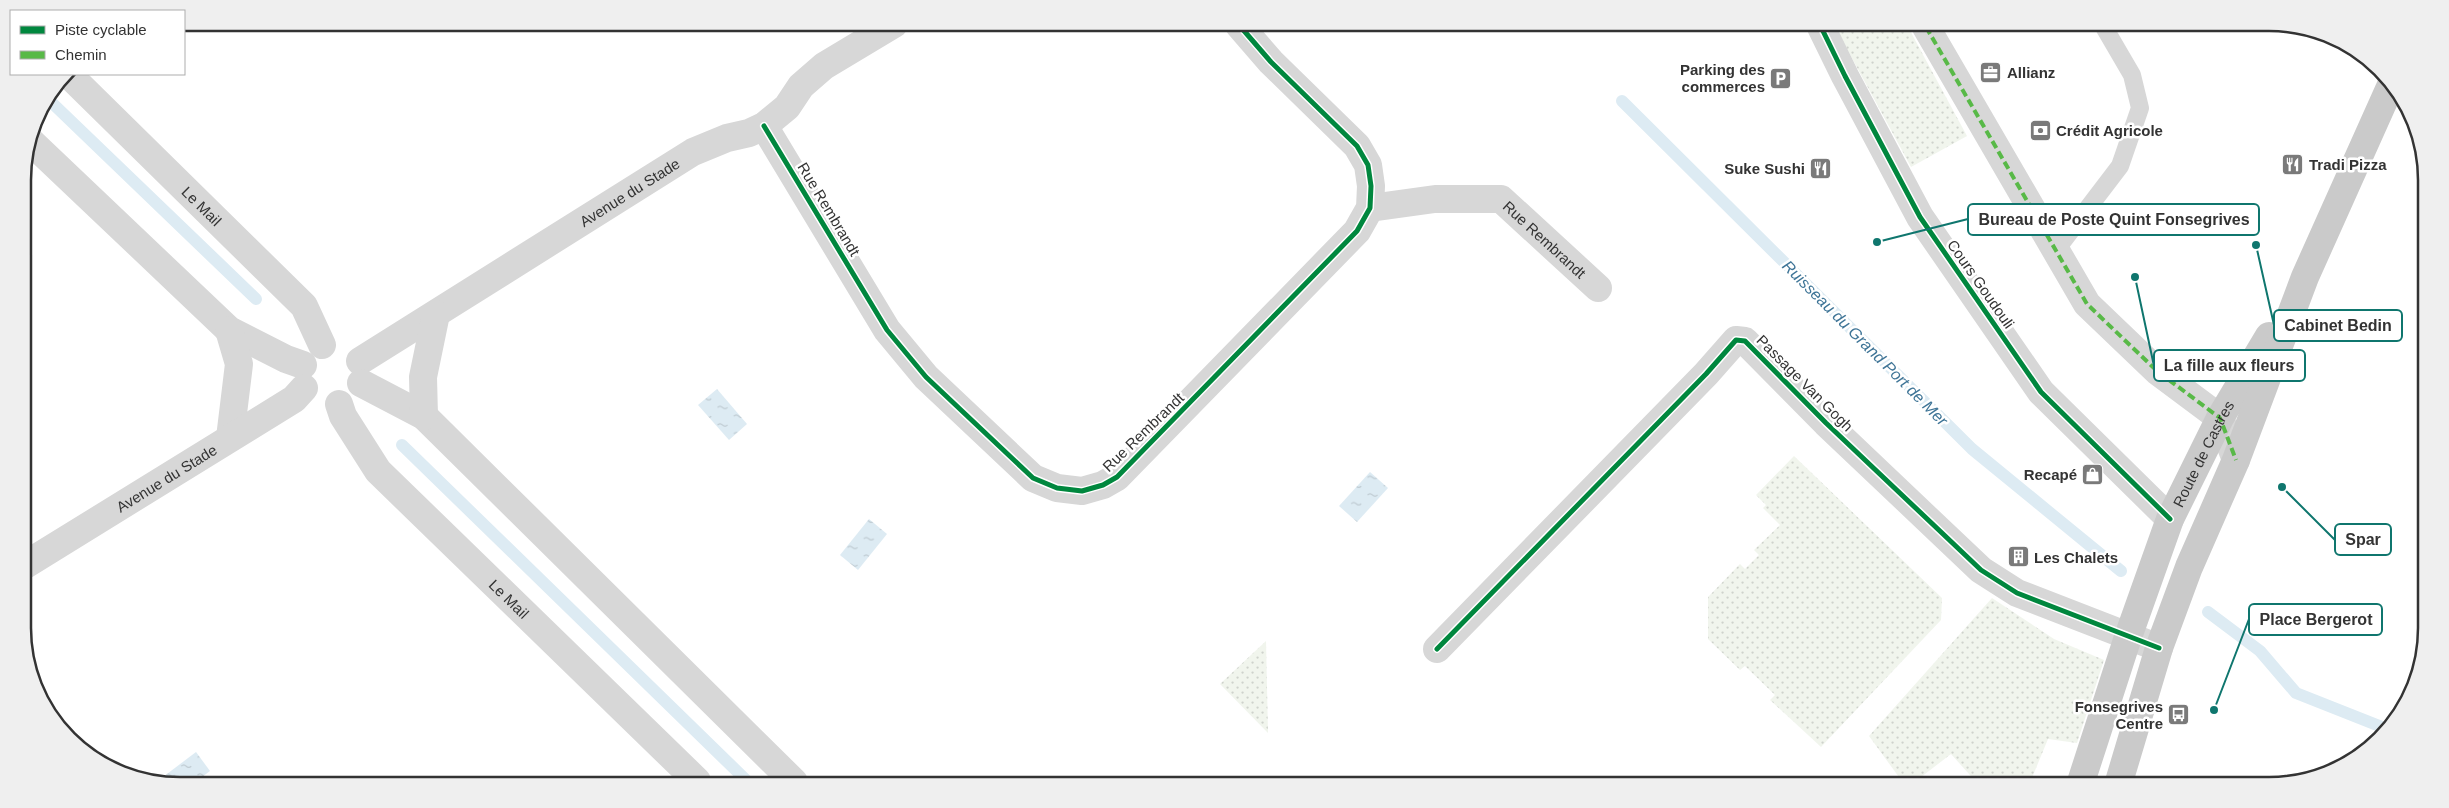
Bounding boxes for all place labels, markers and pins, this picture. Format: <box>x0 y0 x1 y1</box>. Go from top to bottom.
office icon: Allianz <box>1979 60 2003 84</box>
place label: Parking des commerces <box>1680 61 1765 95</box>
place label: Allianz <box>2007 64 2055 81</box>
parking icon: Parking des commerces <box>1769 66 1793 90</box>
bank icon: Crédit Agricole <box>2028 118 2052 142</box>
place label: Crédit Agricole <box>2056 122 2163 139</box>
restaurant icon: Tradi Pizza <box>2281 152 2305 176</box>
restaurant icon: Suke Sushi <box>1809 156 1833 180</box>
place label: Tradi Pizza <box>2309 156 2387 173</box>
place label: Suke Sushi <box>1724 160 1805 177</box>
callout: Bureau de Poste Quint Fonsegrives <box>1968 204 2259 235</box>
callout: Cabinet Bedin <box>2274 310 2402 341</box>
callout: La fille aux fleurs <box>2154 350 2305 381</box>
shop icon: Recapé <box>2081 462 2105 486</box>
place label: Recapé <box>2024 466 2077 483</box>
callout: Spar <box>2335 524 2391 555</box>
building icon: Les Chalets <box>2006 545 2030 569</box>
place label: Les Chalets <box>2034 549 2118 566</box>
callout: Place Bergerot <box>2249 604 2382 635</box>
place label: Fonsegrives Centre <box>2075 698 2163 732</box>
bus stop icon: Fonsegrives Centre <box>2167 703 2191 727</box>

